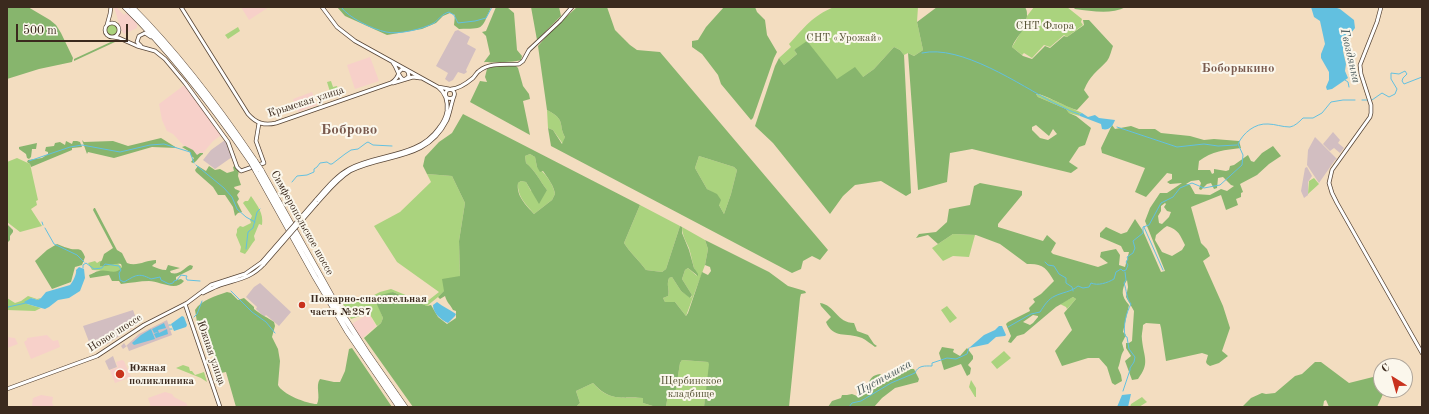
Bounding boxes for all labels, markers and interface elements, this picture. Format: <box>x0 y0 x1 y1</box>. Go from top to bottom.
scale bar <box>18 16 130 42</box>
park label: СНТ Флора <box>1016 19 1074 33</box>
text: 500 m <box>23 25 57 37</box>
water label: Гвоздянка <box>1337 27 1363 85</box>
park label: СНТ «Урожай» <box>806 31 882 45</box>
district label: Боборыкино <box>1201 61 1275 77</box>
street label: Крымская улица <box>266 83 346 121</box>
district label: Боброво <box>321 121 377 139</box>
street label: Симферопольское шоссе <box>268 168 336 278</box>
place label: Пожарно-спасательная часть №287 <box>310 292 427 318</box>
marker: Пожарно-спасательная часть №287 <box>297 300 307 310</box>
street label: Новое шоссе <box>85 311 145 355</box>
street label: Южная улица <box>194 319 228 387</box>
water label: Пустышка <box>854 357 914 399</box>
north arrow <box>1373 358 1413 398</box>
place label: Южная поликлиника <box>129 361 194 387</box>
text: С <box>1380 362 1392 375</box>
marker: Южная поликлиника <box>114 368 126 380</box>
park label: Щербинское кладбище <box>660 374 722 400</box>

